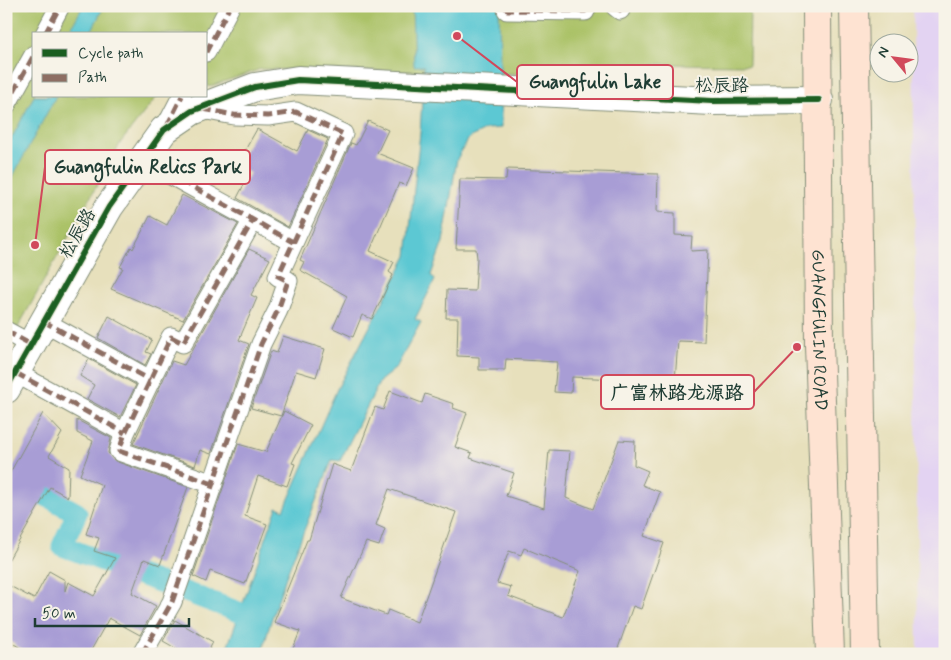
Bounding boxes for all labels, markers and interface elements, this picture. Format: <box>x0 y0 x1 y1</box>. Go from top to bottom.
legend <box>32 32 208 98</box>
north arrow <box>868 32 918 82</box>
text: Cycle path <box>78 44 143 64</box>
text: N <box>873 44 894 61</box>
callout: Guangfulin Lake <box>517 65 673 99</box>
text: Path <box>78 68 107 88</box>
text: Guangfulin Lake <box>529 70 661 98</box>
street label: 松辰路 <box>695 74 749 98</box>
callout: Guangfulin Relics Park <box>45 150 250 184</box>
text: Guangfulin Relics Park <box>54 155 243 183</box>
street label: 松辰路 <box>54 204 102 263</box>
street label: GUANGFULIN ROAD <box>805 249 832 411</box>
callout: 广富林路龙源路 <box>601 375 754 409</box>
text: 广富林路龙源路 <box>610 381 744 406</box>
scale bar <box>35 595 189 627</box>
text: 50 m <box>42 604 76 624</box>

